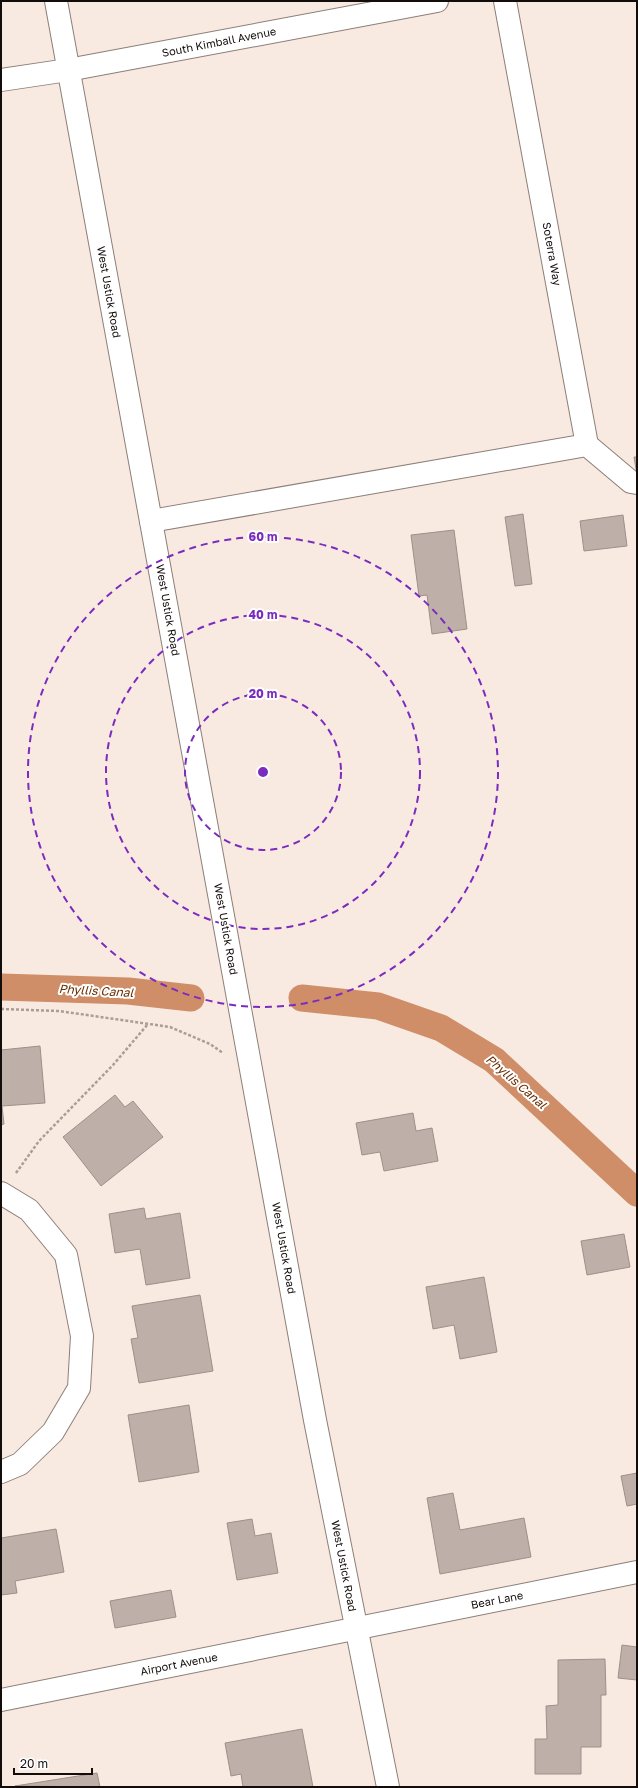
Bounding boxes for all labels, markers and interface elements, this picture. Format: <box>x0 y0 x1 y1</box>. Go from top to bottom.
street label: South Kimball Avenue <box>161 24 277 59</box>
street label: Soterra Way <box>541 221 564 287</box>
street label: West Ustick Road <box>95 245 124 339</box>
text: 60 m <box>249 529 277 544</box>
street label: West Ustick Road <box>154 563 183 657</box>
text: 40 m <box>249 607 277 622</box>
text: 20 m <box>249 686 277 701</box>
centre of rings <box>256 765 270 779</box>
street label: West Ustick Road <box>212 882 241 976</box>
water label: Phyllis Canal <box>58 981 135 1000</box>
water label: Phyllis Canal <box>483 1051 550 1113</box>
street label: West Ustick Road <box>270 1201 299 1295</box>
street label: West Ustick Road <box>329 1519 360 1613</box>
street label: Bear Lane <box>470 1588 524 1611</box>
street label: Airport Avenue <box>139 1650 219 1677</box>
scale bar <box>14 1750 92 1776</box>
text: 20 m <box>20 1756 48 1771</box>

